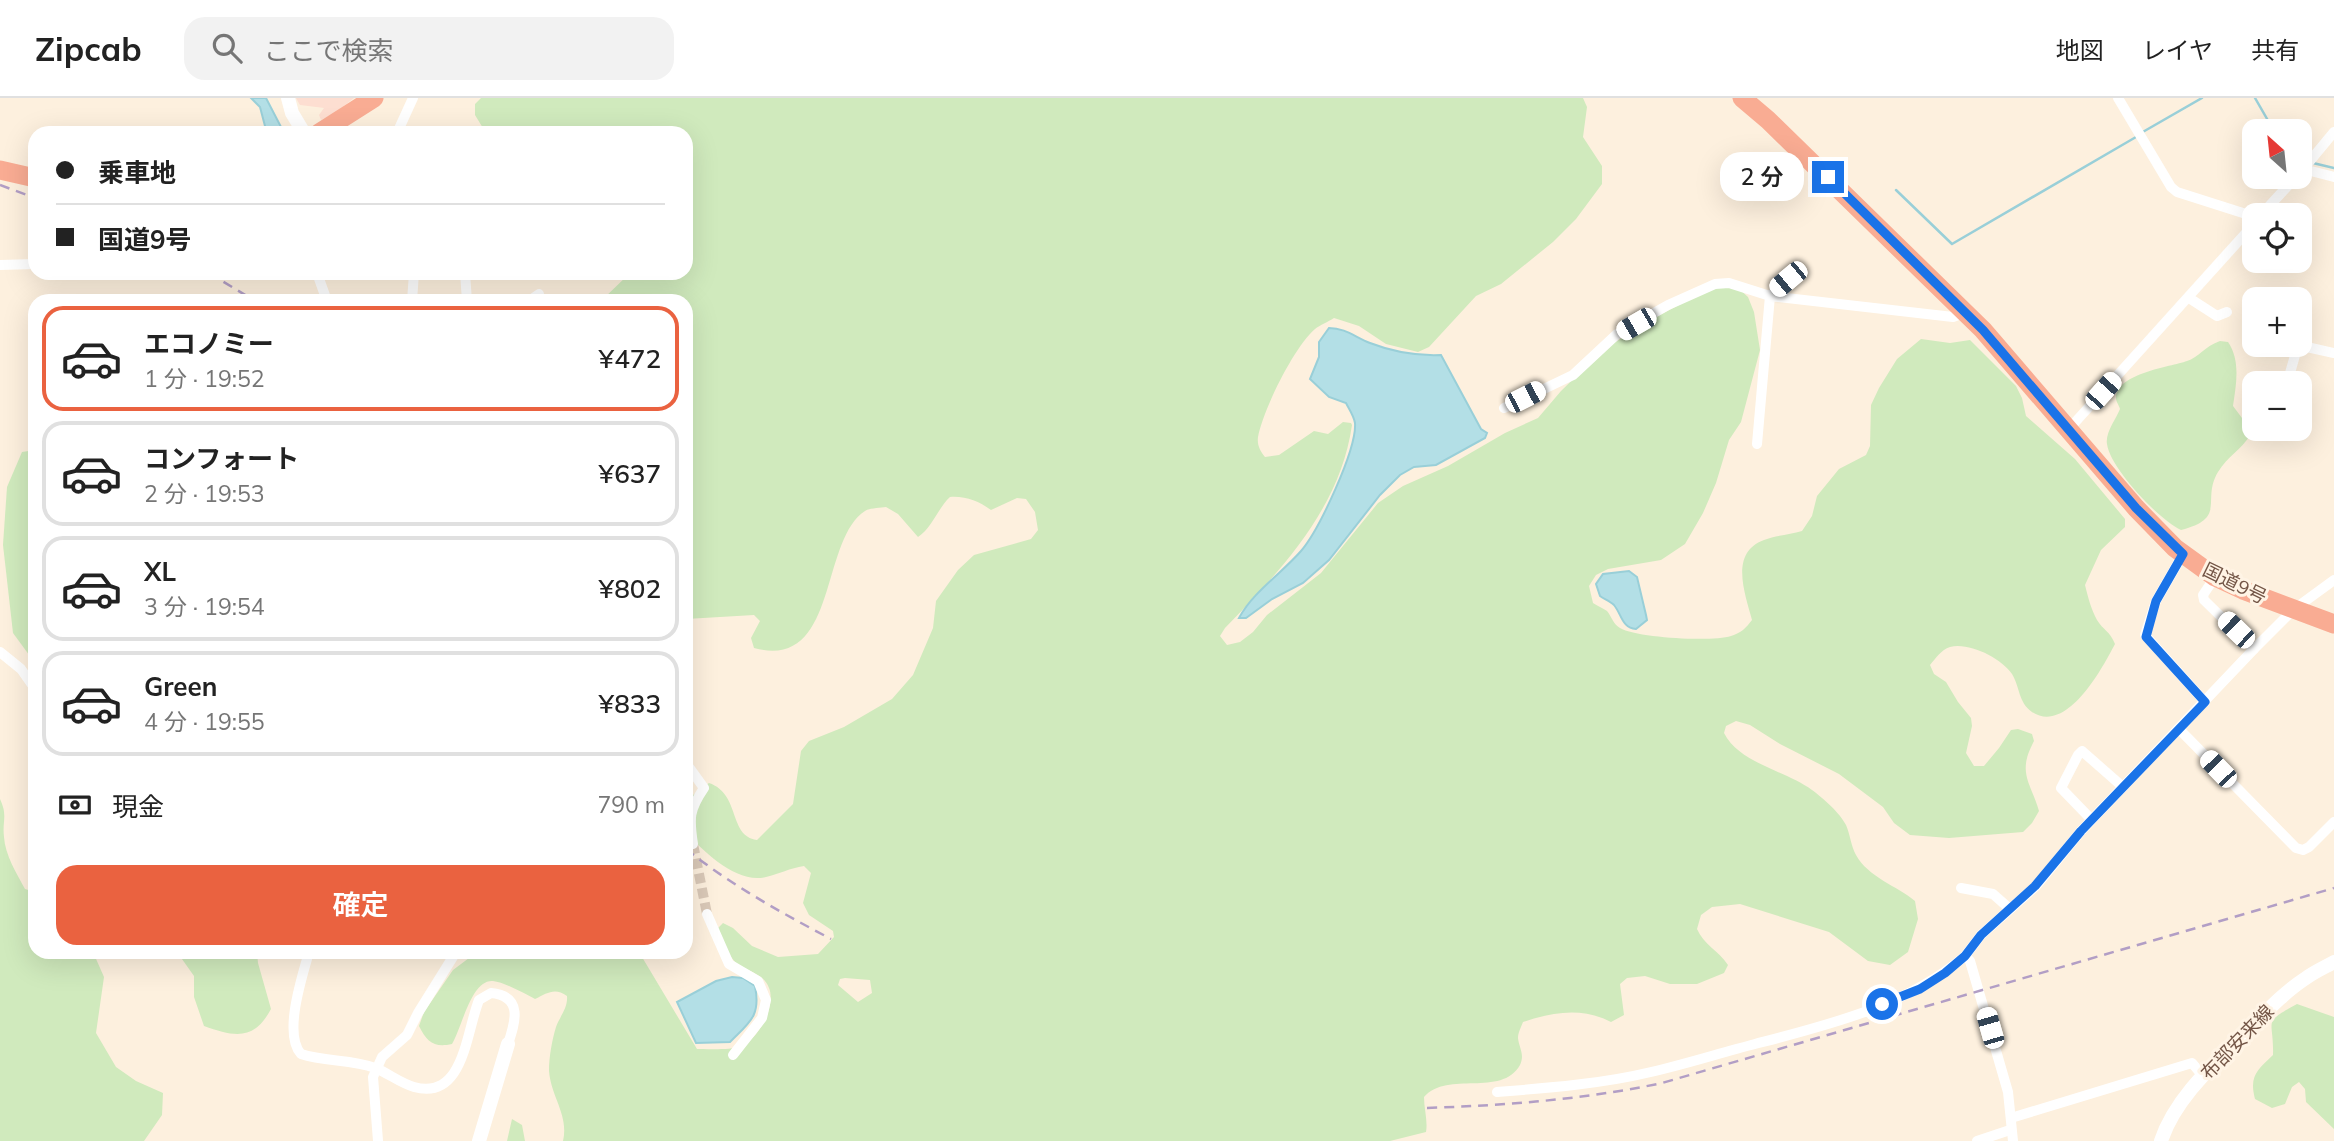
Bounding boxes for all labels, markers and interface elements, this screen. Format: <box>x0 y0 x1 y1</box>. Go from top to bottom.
search box <box>184 17 674 80</box>
text: Zipcab <box>35 28 142 69</box>
icon: search <box>208 29 246 67</box>
text: ここで検索 <box>264 34 394 67</box>
text: 地図 <box>2056 35 2104 65</box>
text: レイヤ <box>2142 35 2213 65</box>
text: 共有 <box>2251 35 2299 65</box>
north arrow <box>2242 119 2312 189</box>
map controls <box>2242 119 2312 441</box>
callout: 2 分 <box>1720 153 1804 202</box>
text: 乗車地 <box>98 156 176 189</box>
route end <box>1812 161 1844 193</box>
text: 2 分 <box>1741 162 1783 191</box>
button: locate <box>2242 203 2312 273</box>
text: 国道9号 <box>98 223 192 256</box>
car <box>1766 257 1811 301</box>
button: + <box>2242 287 2312 357</box>
car <box>1613 304 1660 344</box>
icon: car <box>60 327 123 390</box>
text: エコノミー <box>144 327 274 360</box>
text: ¥472 <box>599 342 661 375</box>
text: 1 分 · 19:52 <box>144 364 265 393</box>
car <box>2082 368 2125 414</box>
button: − <box>2242 371 2312 441</box>
car <box>1502 378 1549 416</box>
icon: car <box>60 442 123 505</box>
text: コンフォート <box>144 442 299 475</box>
text: ¥637 <box>599 457 661 490</box>
text: 2 分 · 19:53 <box>144 479 265 508</box>
text: XL <box>144 555 176 588</box>
icon: car <box>60 557 123 620</box>
street label: 国道9号 <box>2199 557 2271 609</box>
text: ¥802 <box>599 572 661 605</box>
text: 3 分 · 19:54 <box>144 592 265 621</box>
car <box>2214 608 2259 652</box>
text: Green <box>144 670 217 703</box>
icon: car <box>60 672 123 735</box>
text: ¥833 <box>599 687 661 720</box>
text: 4 分 · 19:55 <box>144 707 265 736</box>
car <box>2196 747 2241 791</box>
icon: cash <box>56 786 94 824</box>
text: 現金 <box>112 790 164 823</box>
text: 790 m <box>597 790 665 819</box>
button: 確定 <box>56 865 665 945</box>
route start <box>1866 988 1898 1020</box>
street label: 布部安来線 <box>2195 999 2279 1085</box>
car <box>1975 1005 2006 1051</box>

